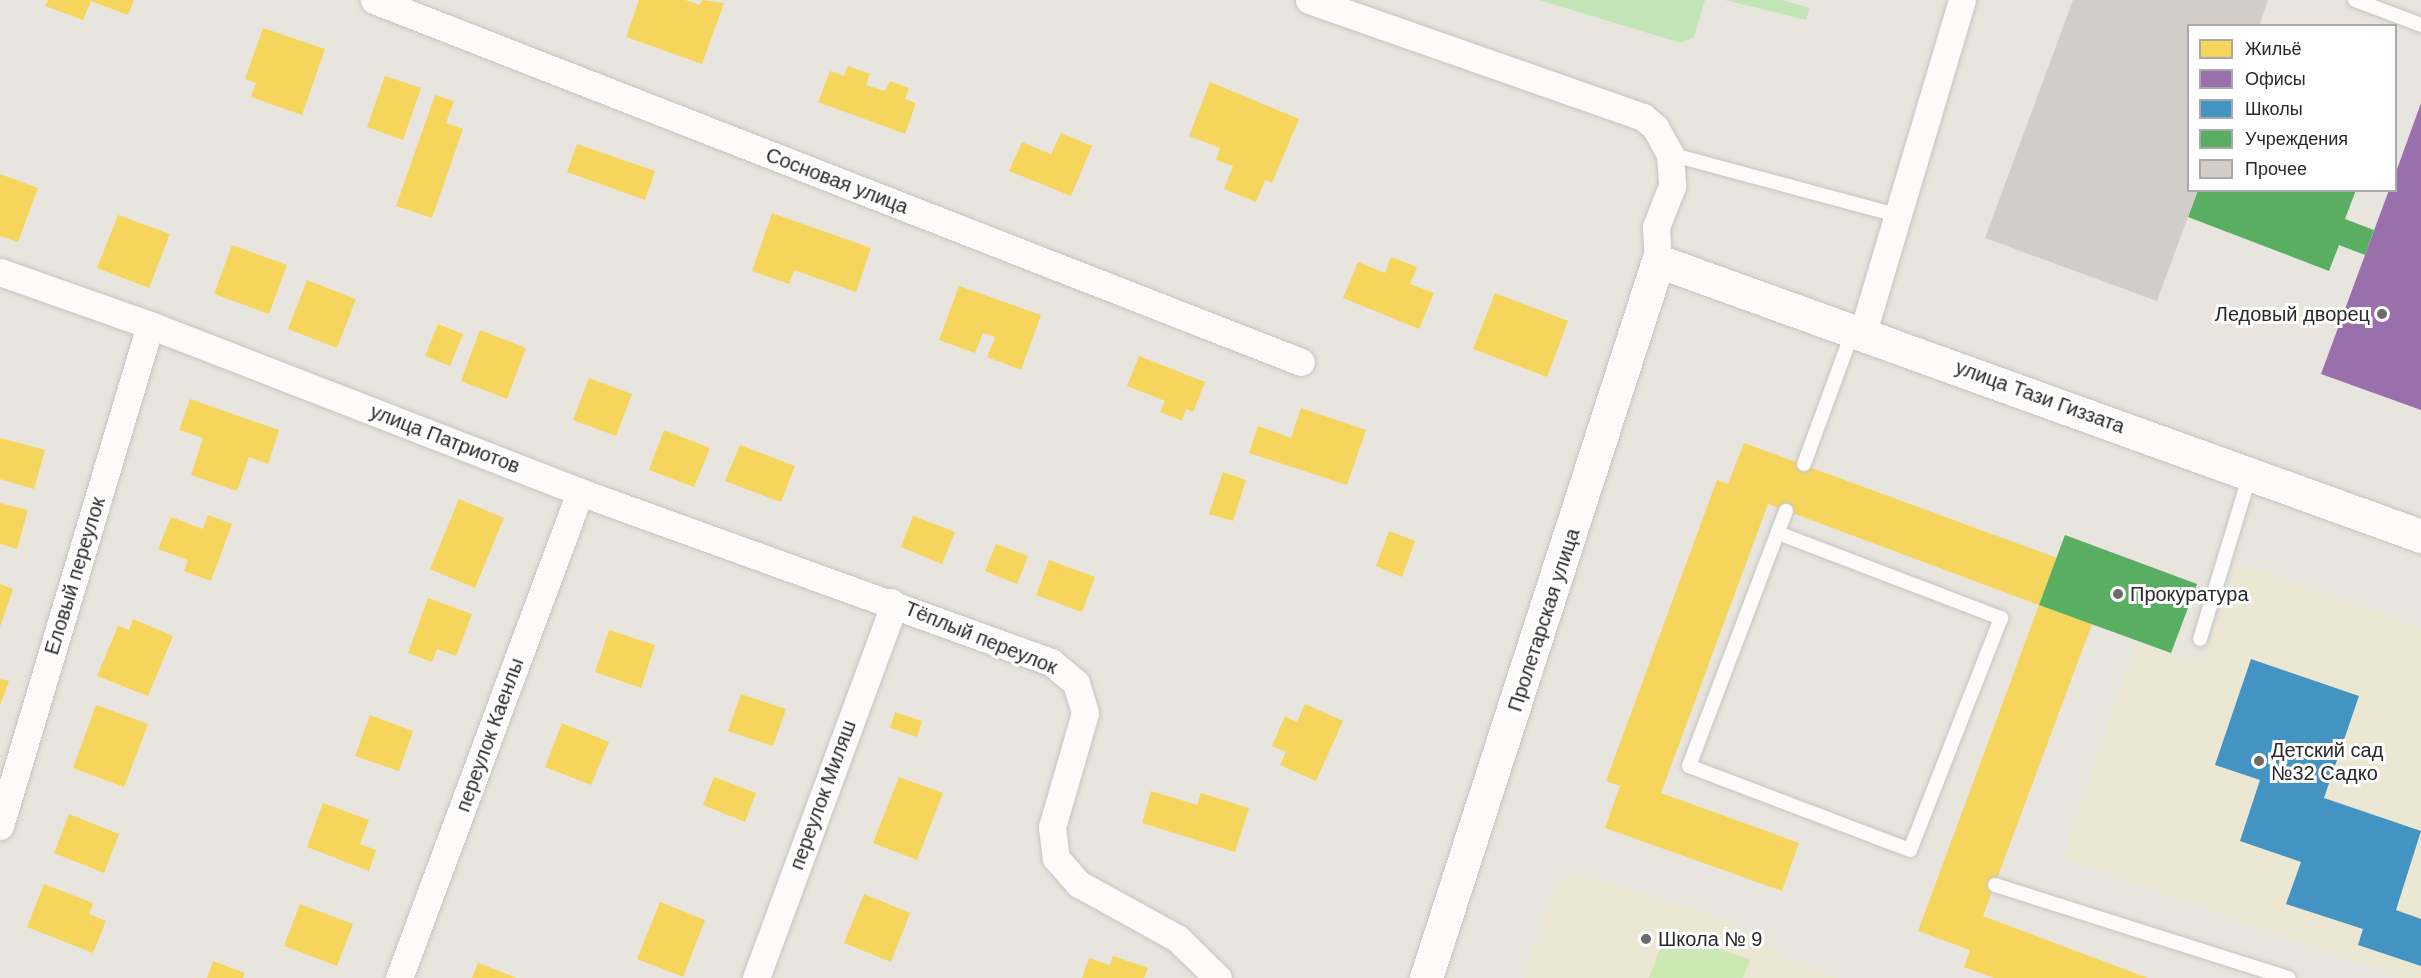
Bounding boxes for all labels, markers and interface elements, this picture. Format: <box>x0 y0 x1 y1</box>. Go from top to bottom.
legend <box>2187 24 2397 192</box>
text: Жильё <box>2245 39 2302 59</box>
text: Офисы <box>2245 69 2306 89</box>
text: Школы <box>2245 99 2303 119</box>
text: Учреждения <box>2245 129 2348 149</box>
street label: Сосновая улица <box>762 143 912 219</box>
text: Прочее <box>2245 159 2307 179</box>
place label: Ледовый дворец <box>2215 302 2370 326</box>
marker: Ледовый дворец <box>2375 307 2389 321</box>
street label: улица Тази Гиззата <box>1952 355 2128 439</box>
street label: улица Патриотов <box>367 399 523 479</box>
street label: Еловый переулок <box>40 494 110 658</box>
street label: Пролетарская улица <box>1503 525 1585 715</box>
place label: Прокуратура <box>2130 582 2249 606</box>
marker: Прокуратура <box>2111 587 2125 601</box>
street label: Тёплый переулок <box>901 596 1061 680</box>
street label: переулок Каенлы <box>451 655 529 815</box>
street label: переулок Миляш <box>785 717 861 873</box>
place label: Детский сад №32 Садко <box>2271 738 2383 785</box>
marker: Детский сад №32 Садко <box>2252 754 2266 768</box>
place label: Школа № 9 <box>1658 927 1762 951</box>
marker: Школа № 9 <box>1639 932 1653 946</box>

